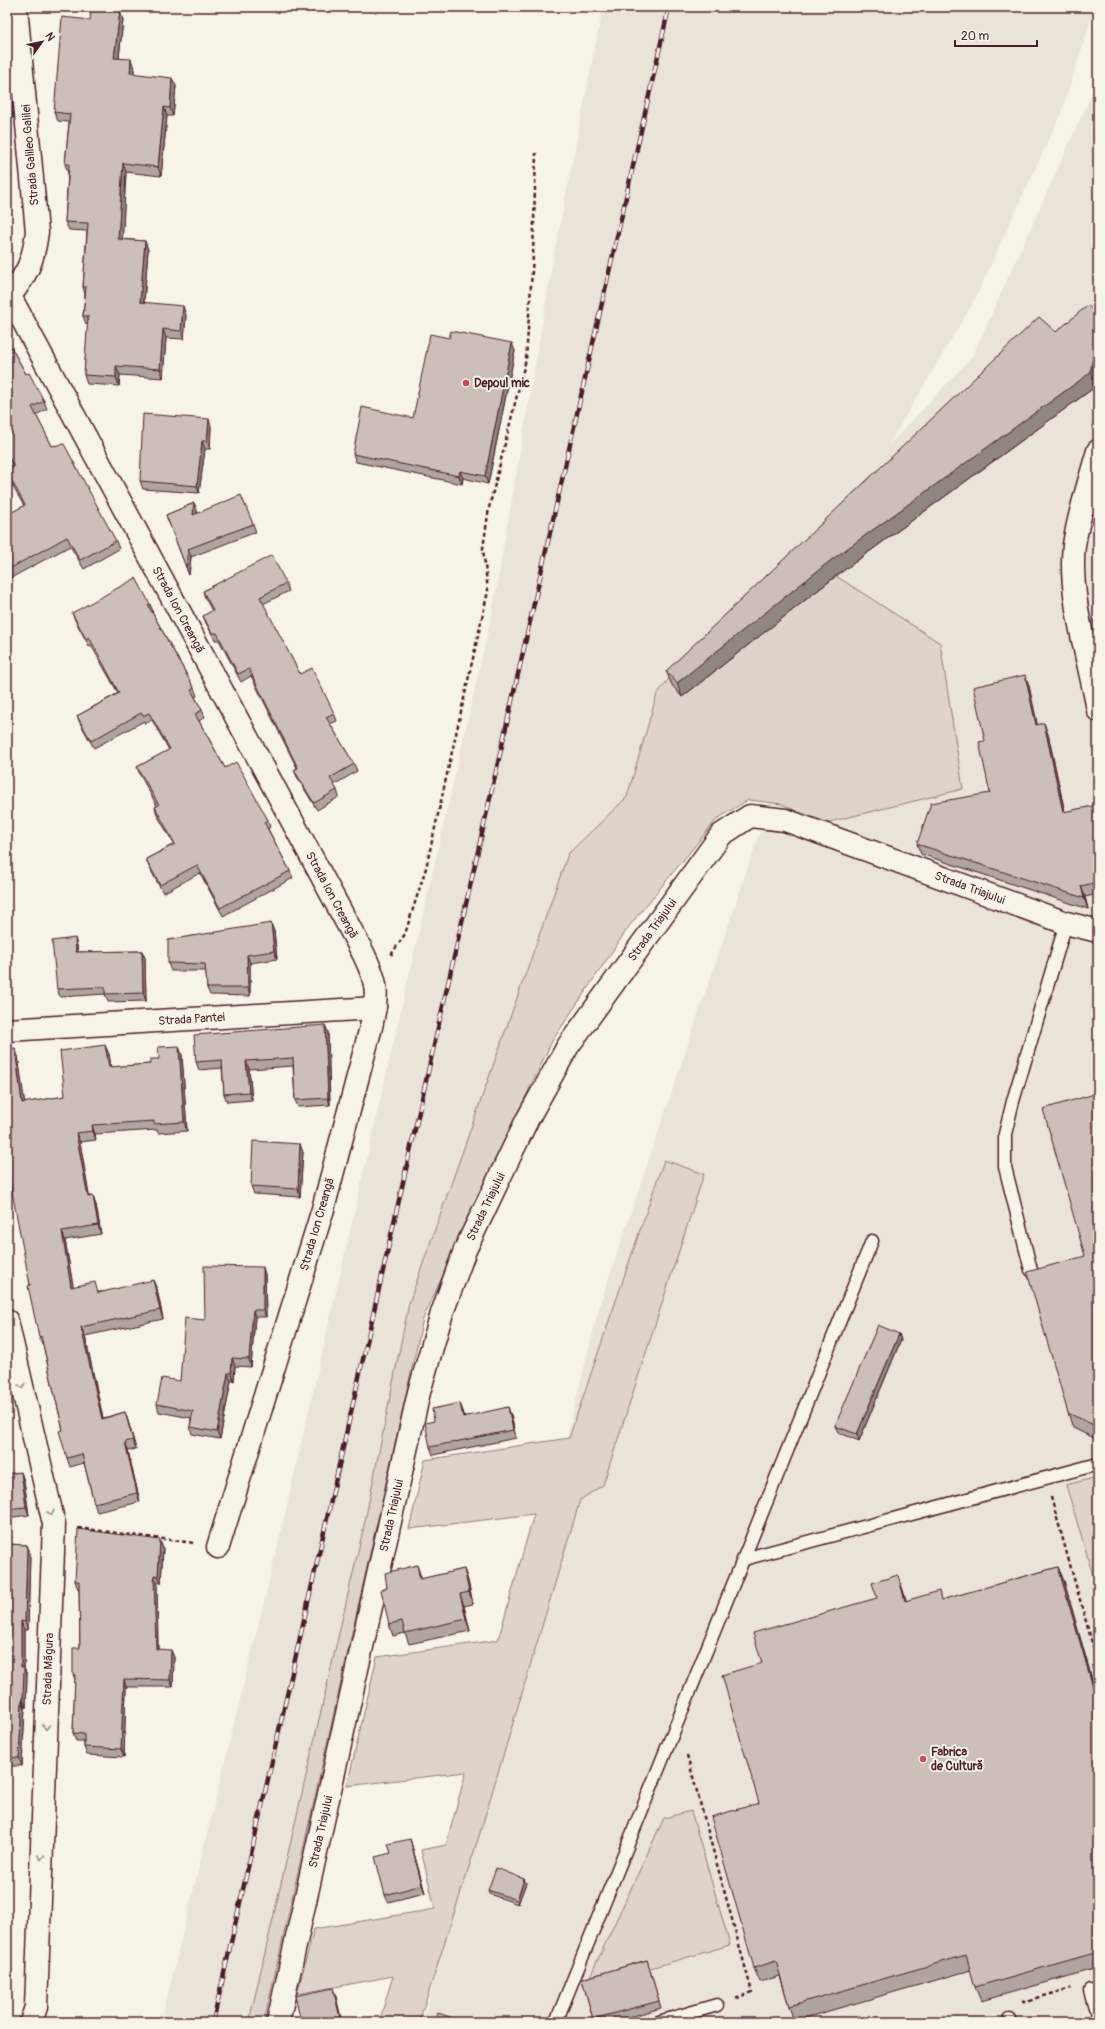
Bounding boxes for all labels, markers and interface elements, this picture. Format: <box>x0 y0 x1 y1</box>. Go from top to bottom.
north arrow <box>22 22 62 62</box>
scale bar <box>955 22 1037 48</box>
text: 20 m <box>961 29 990 44</box>
text: N <box>42 30 58 44</box>
street label: Strada Galileo Galilei <box>19 104 42 206</box>
place label: Depoul mic <box>474 376 530 391</box>
marker: Depoul mic <box>461 378 471 388</box>
street label: Strada Ion Creangă <box>149 564 208 656</box>
street label: Strada Ion Creangă <box>302 849 361 941</box>
street label: Strada Triajului <box>932 868 1007 908</box>
street label: Strada Triajului <box>625 896 680 964</box>
street label: Strada Pantei <box>158 1010 225 1029</box>
street label: Strada Triajului <box>463 1170 509 1243</box>
street label: Strada Ion Creangă <box>297 1176 338 1273</box>
one-way arrow <box>17 1383 26 1390</box>
street label: Strada Triajului <box>376 1478 407 1553</box>
one-way arrow <box>46 1509 55 1516</box>
street label: Strada Măgura <box>40 1632 57 1706</box>
one-way arrow <box>42 1724 50 1730</box>
place label: Fabrica de Cultură <box>931 1745 983 1774</box>
marker: Fabrica de Cultură <box>918 1754 928 1764</box>
street label: Strada Triajului <box>306 1794 336 1869</box>
one-way arrow <box>37 1854 46 1860</box>

